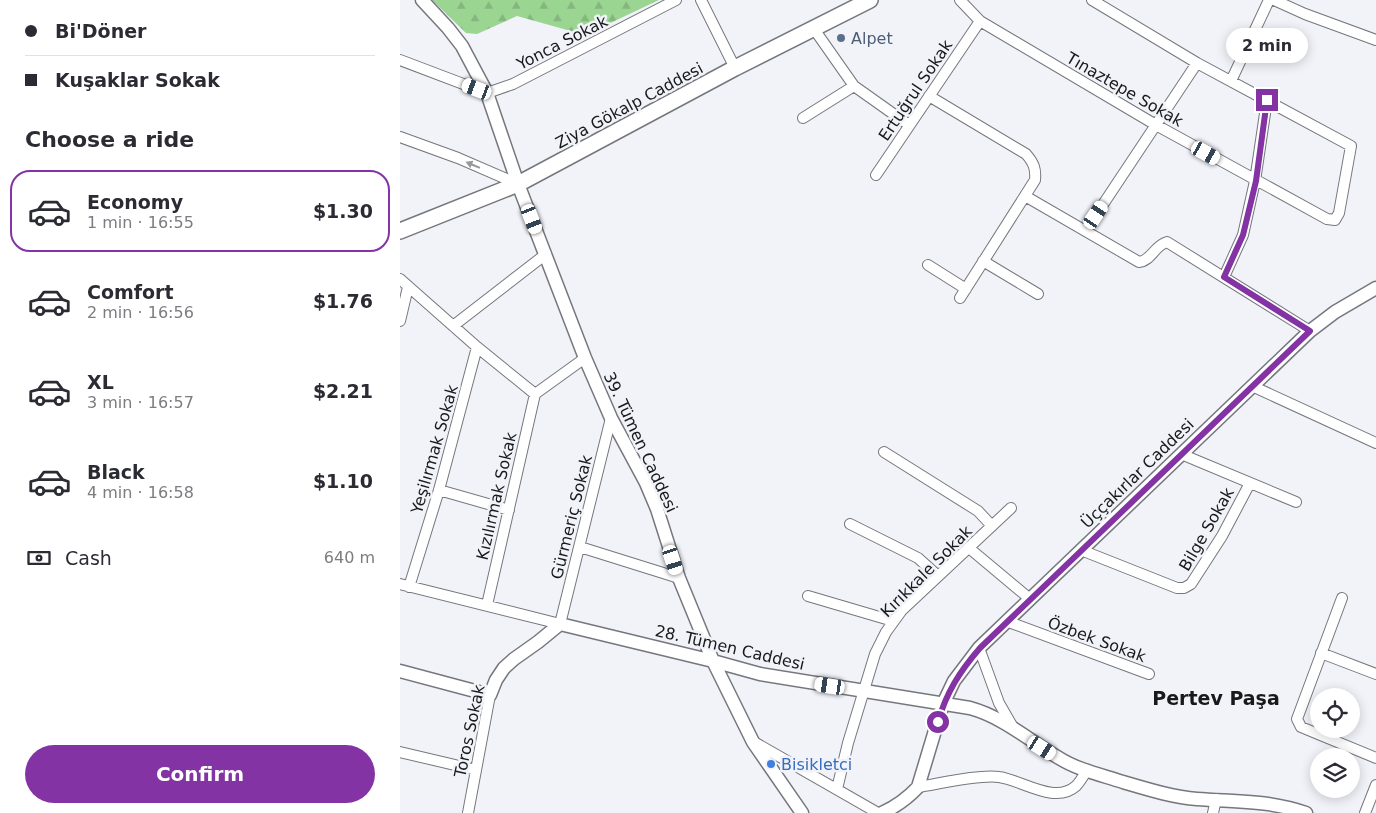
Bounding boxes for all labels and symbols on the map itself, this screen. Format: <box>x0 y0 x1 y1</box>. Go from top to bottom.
street label: Yonca Sokak <box>513 11 611 74</box>
callout: 2 min <box>1226 28 1308 62</box>
place label: Alpet <box>851 29 893 48</box>
marker: Alpet <box>835 32 847 44</box>
street label: Ertuğrul Sokak <box>875 36 957 144</box>
street label: Tınaztepe Sokak <box>1062 48 1187 131</box>
street label: Ziya Gökalp Caddesi <box>552 58 706 152</box>
car <box>460 77 493 101</box>
route end <box>1256 89 1278 111</box>
car <box>1189 139 1222 167</box>
one-way arrow <box>466 161 481 168</box>
car <box>1081 198 1110 232</box>
car <box>519 202 544 236</box>
street label: 39. Tümen Caddesi <box>600 369 681 515</box>
street label: Yeşilırmak Sokak <box>407 382 462 517</box>
street label: Üççakırlar Caddesi <box>1077 415 1198 532</box>
street label: Kızılırmak Sokak <box>473 430 521 562</box>
street label: Gürmeriç Sokak <box>547 452 596 581</box>
street label: Bilge Sokak <box>1175 484 1238 574</box>
street label: Kırıkkale Sokak <box>877 521 977 621</box>
car <box>661 543 684 577</box>
street label: Özbek Sokak <box>1045 613 1149 666</box>
street label: 28. Tümen Caddesi <box>653 621 806 674</box>
car <box>814 676 845 696</box>
street label: Toros Sokak <box>450 682 489 780</box>
district label: Pertev Paşa <box>1152 687 1280 709</box>
route start <box>927 711 949 733</box>
car <box>1025 734 1058 762</box>
place label: Bisikletci <box>781 755 852 774</box>
marker: Bisikletci <box>765 758 777 770</box>

